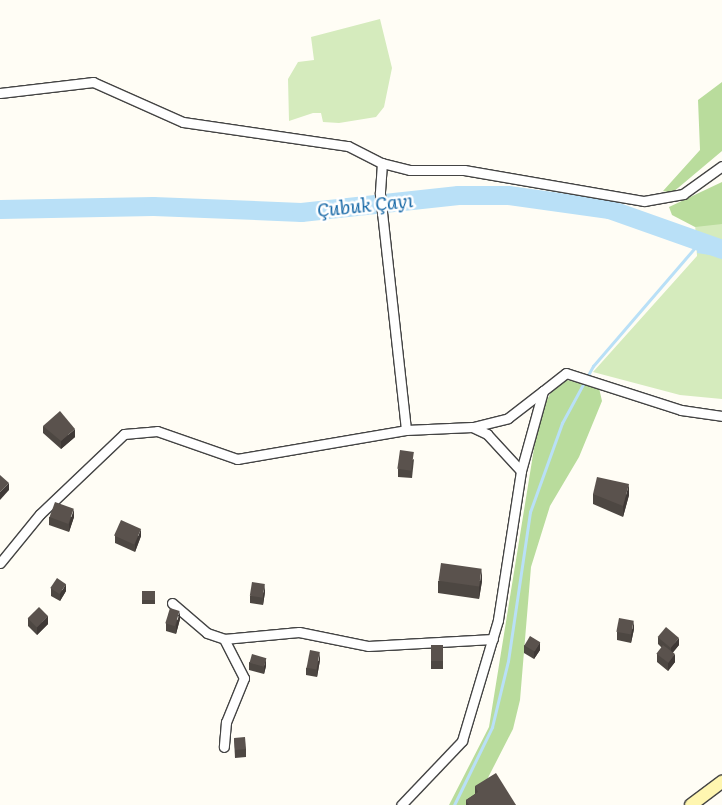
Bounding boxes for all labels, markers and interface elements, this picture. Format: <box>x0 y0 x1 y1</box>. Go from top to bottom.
water label: Çubuk Çayı <box>316 189 414 221</box>

